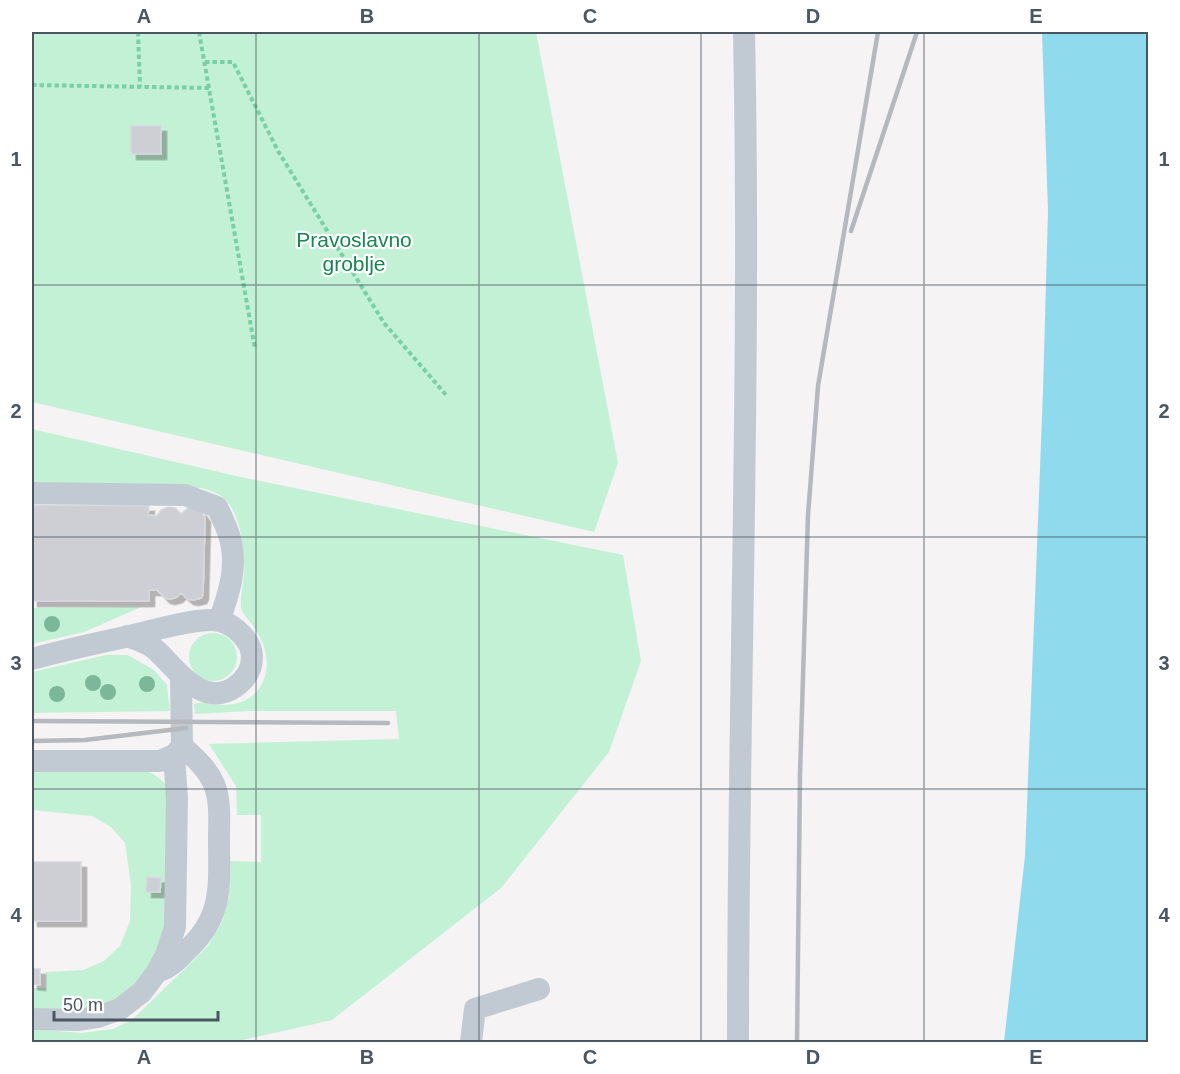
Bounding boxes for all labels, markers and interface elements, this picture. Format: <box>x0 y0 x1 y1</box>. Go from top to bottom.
text: A <box>137 5 151 27</box>
text: B <box>360 5 374 27</box>
text: C <box>583 5 597 27</box>
text: D <box>806 5 820 27</box>
text: E <box>1029 5 1043 27</box>
text: 1 <box>10 148 22 170</box>
text: 1 <box>1158 148 1170 170</box>
park label: Pravoslavno groblje <box>296 228 412 275</box>
text: 2 <box>10 400 22 422</box>
text: 2 <box>1158 400 1170 422</box>
text: 3 <box>10 652 22 674</box>
text: 3 <box>1158 652 1170 674</box>
text: 4 <box>10 904 22 926</box>
text: 4 <box>1158 904 1170 926</box>
scale bar <box>54 984 218 1022</box>
text: 50 m <box>63 995 103 1015</box>
text: A <box>137 1046 151 1068</box>
text: B <box>360 1046 374 1068</box>
text: C <box>583 1046 597 1068</box>
text: D <box>806 1046 820 1068</box>
text: E <box>1029 1046 1043 1068</box>

